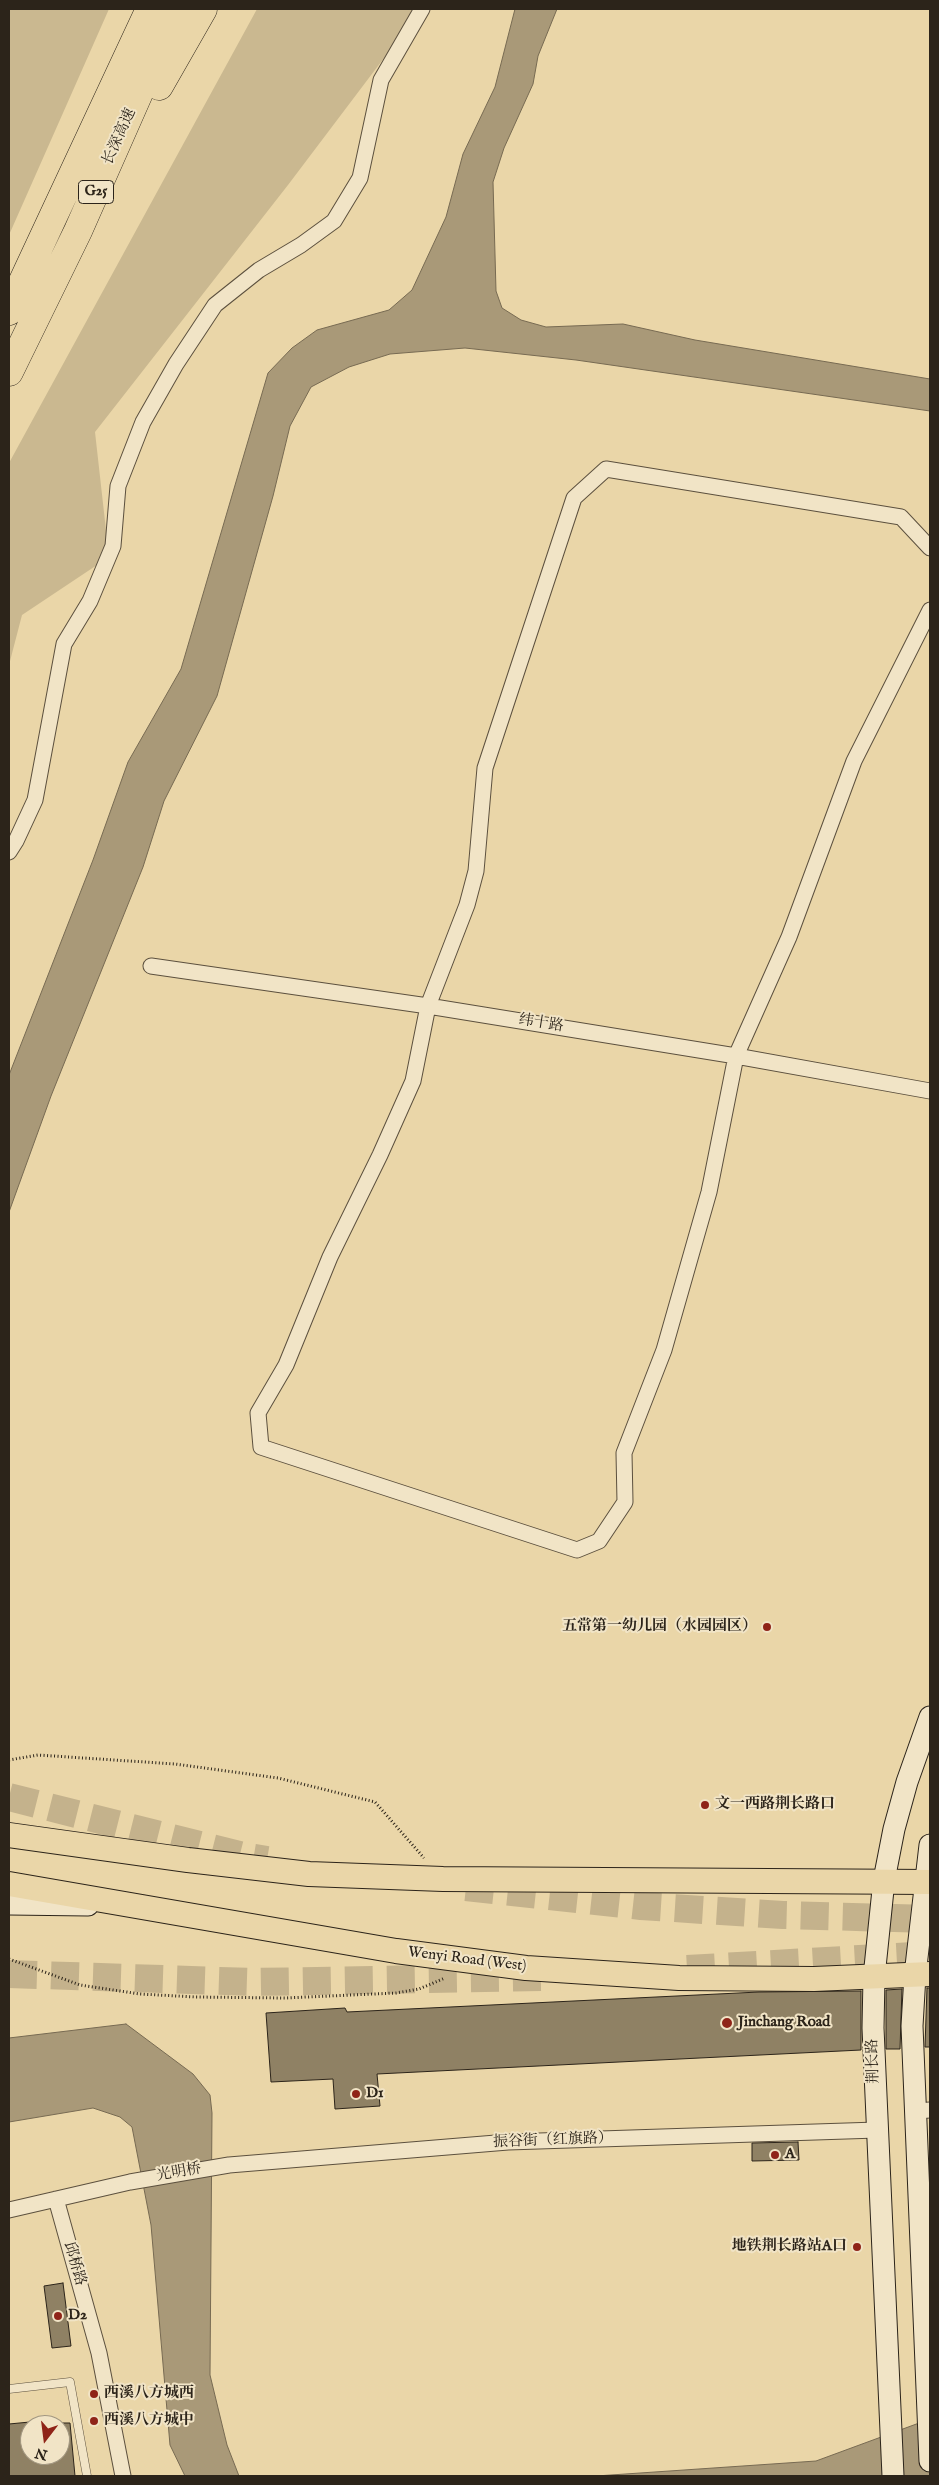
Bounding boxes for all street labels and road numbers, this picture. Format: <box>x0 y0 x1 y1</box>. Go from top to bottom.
street label: 长深高速 <box>100 106 140 168</box>
road number: G25 <box>78 180 114 203</box>
street label: 纬十路 <box>517 1012 565 1036</box>
street label: Wenyi Road (West) <box>407 1944 527 1976</box>
street label: 荆长路 <box>864 2038 884 2084</box>
street label: 振谷街（红旗路） <box>493 2130 613 2152</box>
street label: 光明桥 <box>155 2160 203 2186</box>
street label: 邱桥路 <box>59 2240 89 2288</box>

